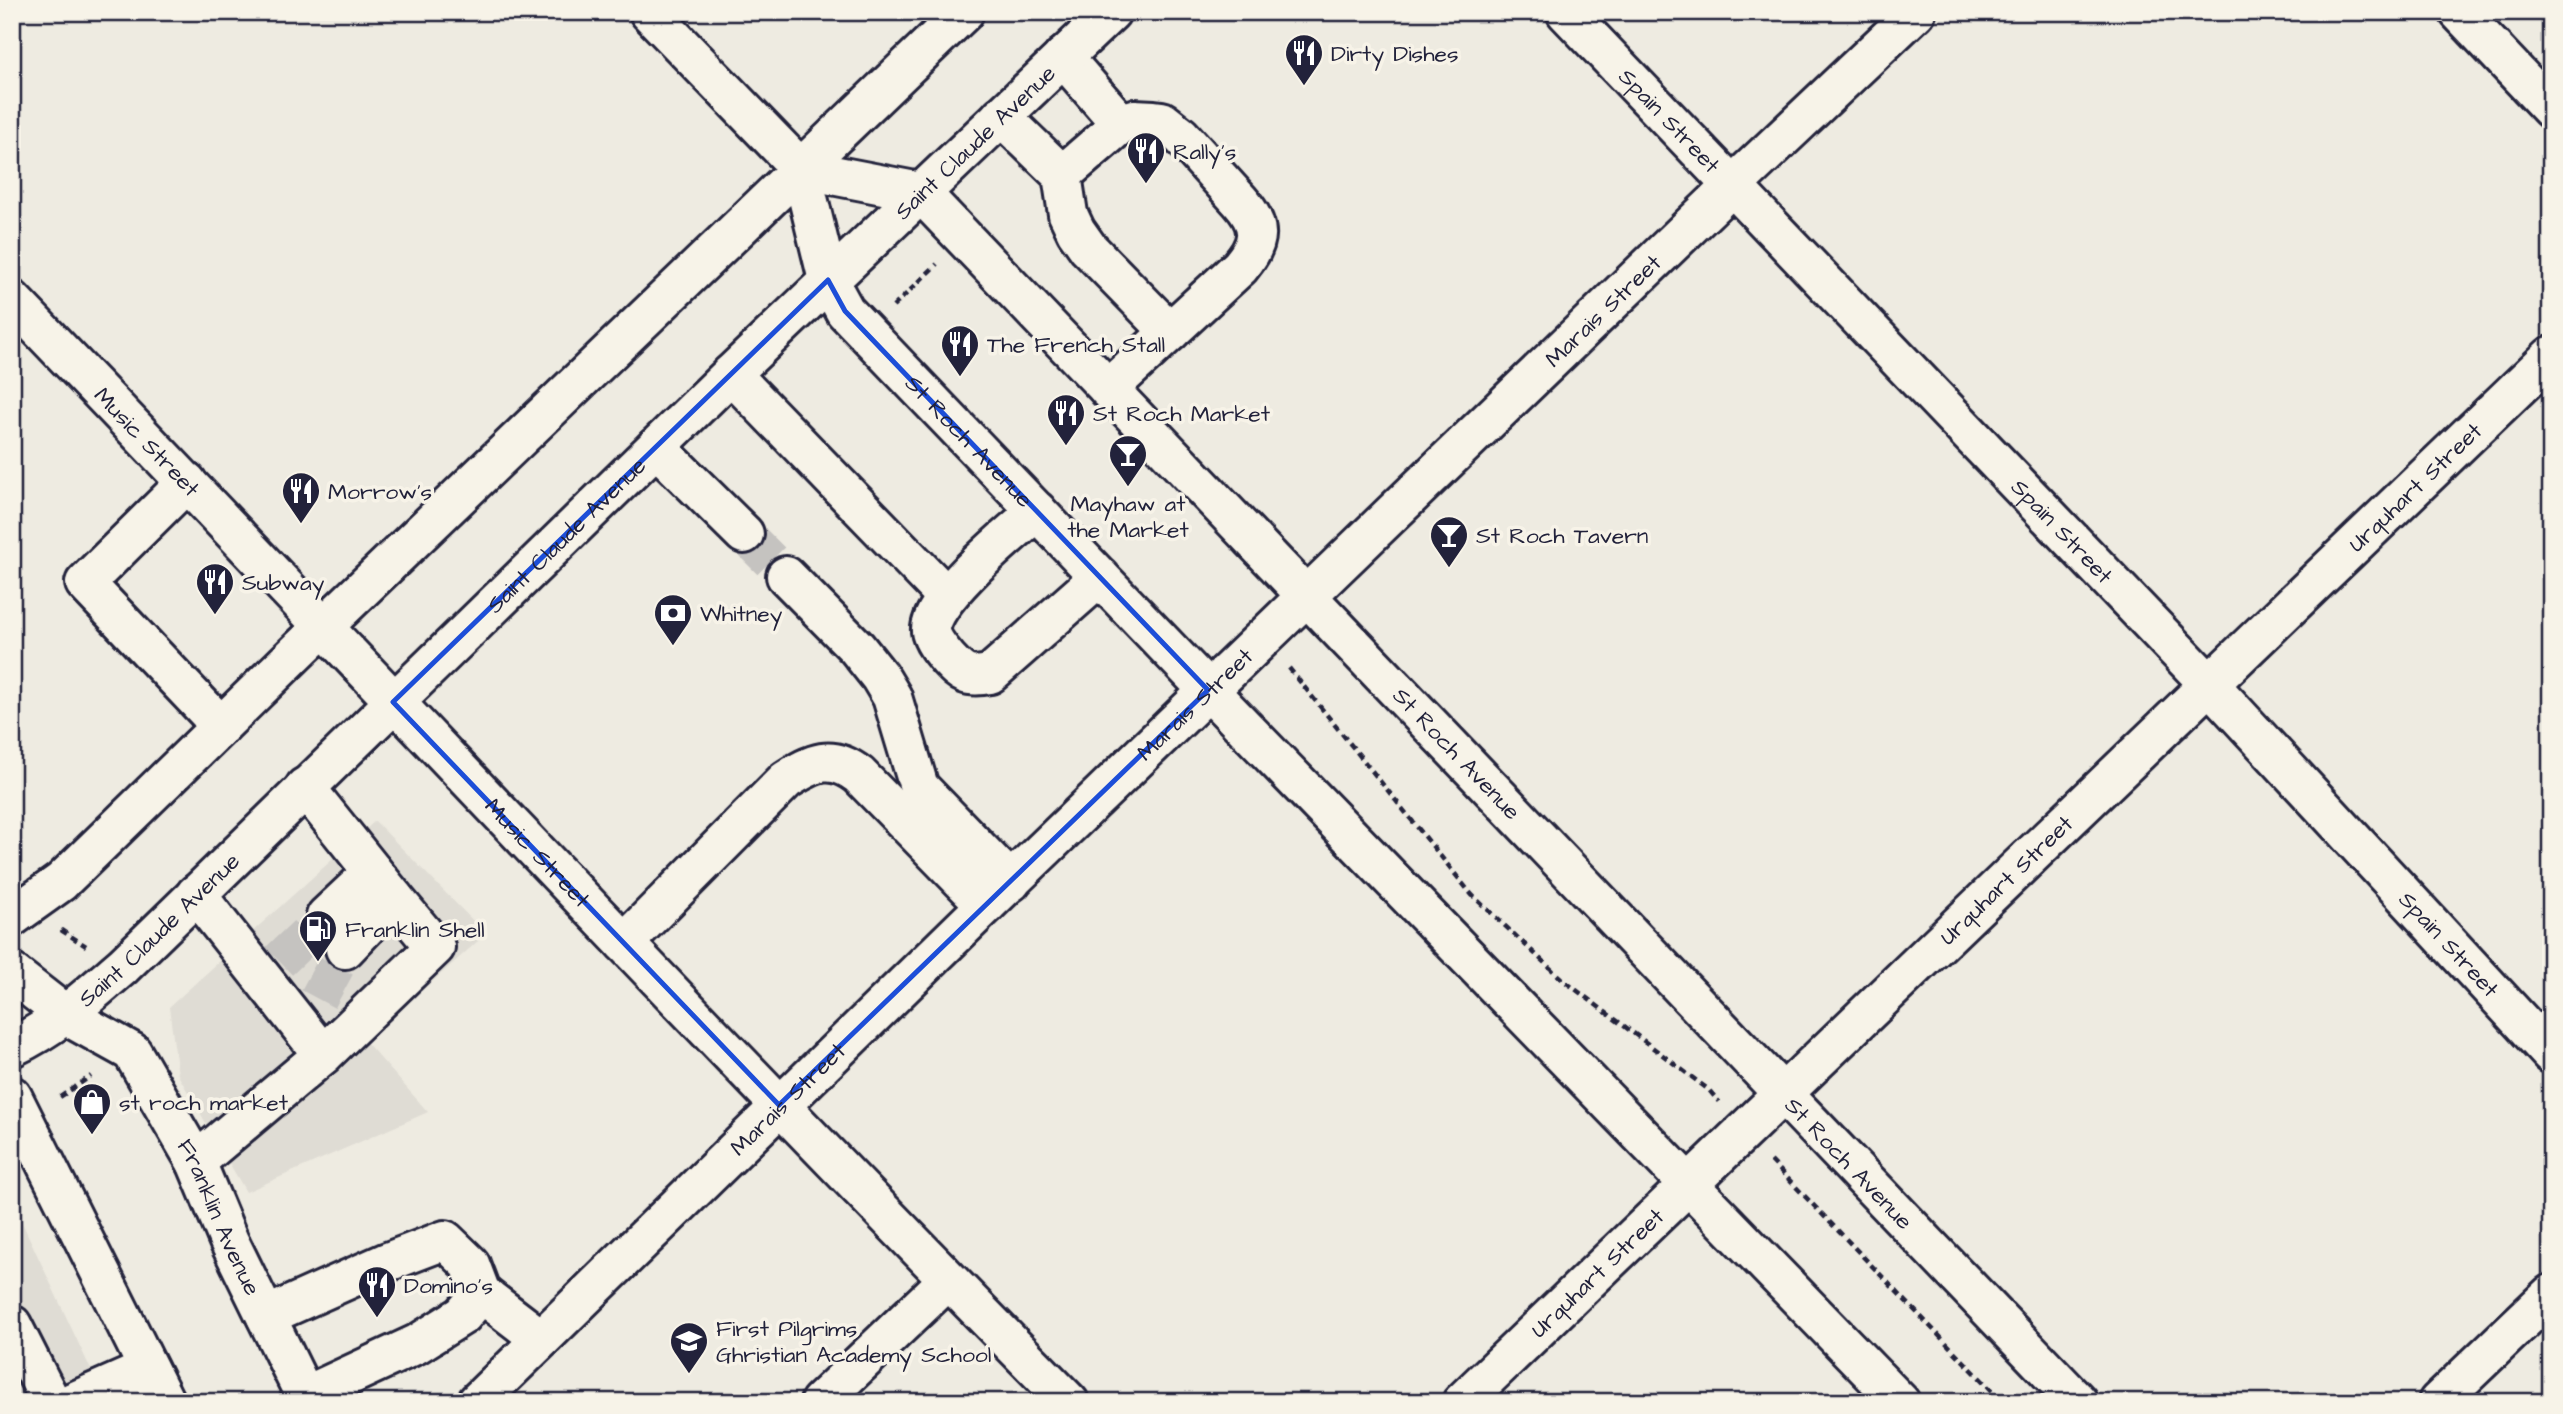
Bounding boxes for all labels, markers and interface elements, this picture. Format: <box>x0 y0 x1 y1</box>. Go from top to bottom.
restaurant icon: Dirty Dishes <box>1283 32 1325 87</box>
place label: Dirty Dishes <box>1331 38 1459 71</box>
street label: Saint Claude Avenue <box>888 58 1063 227</box>
street label: Spain Street <box>1611 61 1728 181</box>
restaurant icon: Rally's <box>1125 130 1167 185</box>
place label: Rally's <box>1173 136 1236 169</box>
street label: Marais Street <box>1538 247 1669 375</box>
restaurant icon: The French Stall <box>939 323 981 378</box>
place label: The French Stall <box>987 329 1165 361</box>
street label: St Roch Avenue <box>897 368 1040 515</box>
street label: Music Street <box>87 380 207 505</box>
restaurant icon: St Roch Market <box>1045 392 1087 447</box>
place label: St Roch Market <box>1093 398 1271 430</box>
street label: Urquhart Street <box>2341 415 2490 560</box>
bar icon: Mayhaw at the Market <box>1107 433 1149 488</box>
street label: Saint Claude Avenue <box>480 450 653 621</box>
restaurant icon: Morrow's <box>280 470 322 525</box>
street label: Spain Street <box>2004 472 2120 592</box>
place label: Morrow's <box>328 476 432 508</box>
place label: Mayhaw at the Market <box>1067 488 1190 546</box>
bar icon: St Roch Tavern <box>1428 514 1470 569</box>
place label: St Roch Tavern <box>1476 520 1648 552</box>
restaurant icon: Subway <box>194 561 236 616</box>
place label: Subway <box>242 567 325 600</box>
bank icon: Whitney <box>652 592 694 647</box>
place label: Whitney <box>700 598 783 631</box>
street label: Marais Street <box>1130 641 1261 768</box>
street label: St Roch Avenue <box>1385 680 1528 827</box>
street label: Music Street <box>477 791 598 916</box>
street label: Urquhart Street <box>1932 808 2081 952</box>
street label: Saint Claude Avenue <box>72 846 247 1015</box>
street label: Spain Street <box>2391 884 2506 1005</box>
fuel station icon: Franklin Shell <box>297 908 339 963</box>
place label: Franklin Shell <box>345 914 485 946</box>
street label: Marais Street <box>723 1035 854 1163</box>
shop icon: st roch market <box>71 1081 113 1136</box>
place label: st roch market <box>119 1087 289 1119</box>
street label: St Roch Avenue <box>1777 1090 1920 1237</box>
street label: Franklin Avenue <box>169 1133 268 1301</box>
street label: Urquhart Street <box>1524 1201 1672 1345</box>
restaurant icon: Domino's <box>356 1264 398 1319</box>
place label: Domino's <box>404 1270 493 1302</box>
place label: First Pilgrims Ghristian Academy School <box>716 1313 991 1372</box>
school or university icon: First Pilgrims Ghristian Academy School <box>668 1320 710 1375</box>

